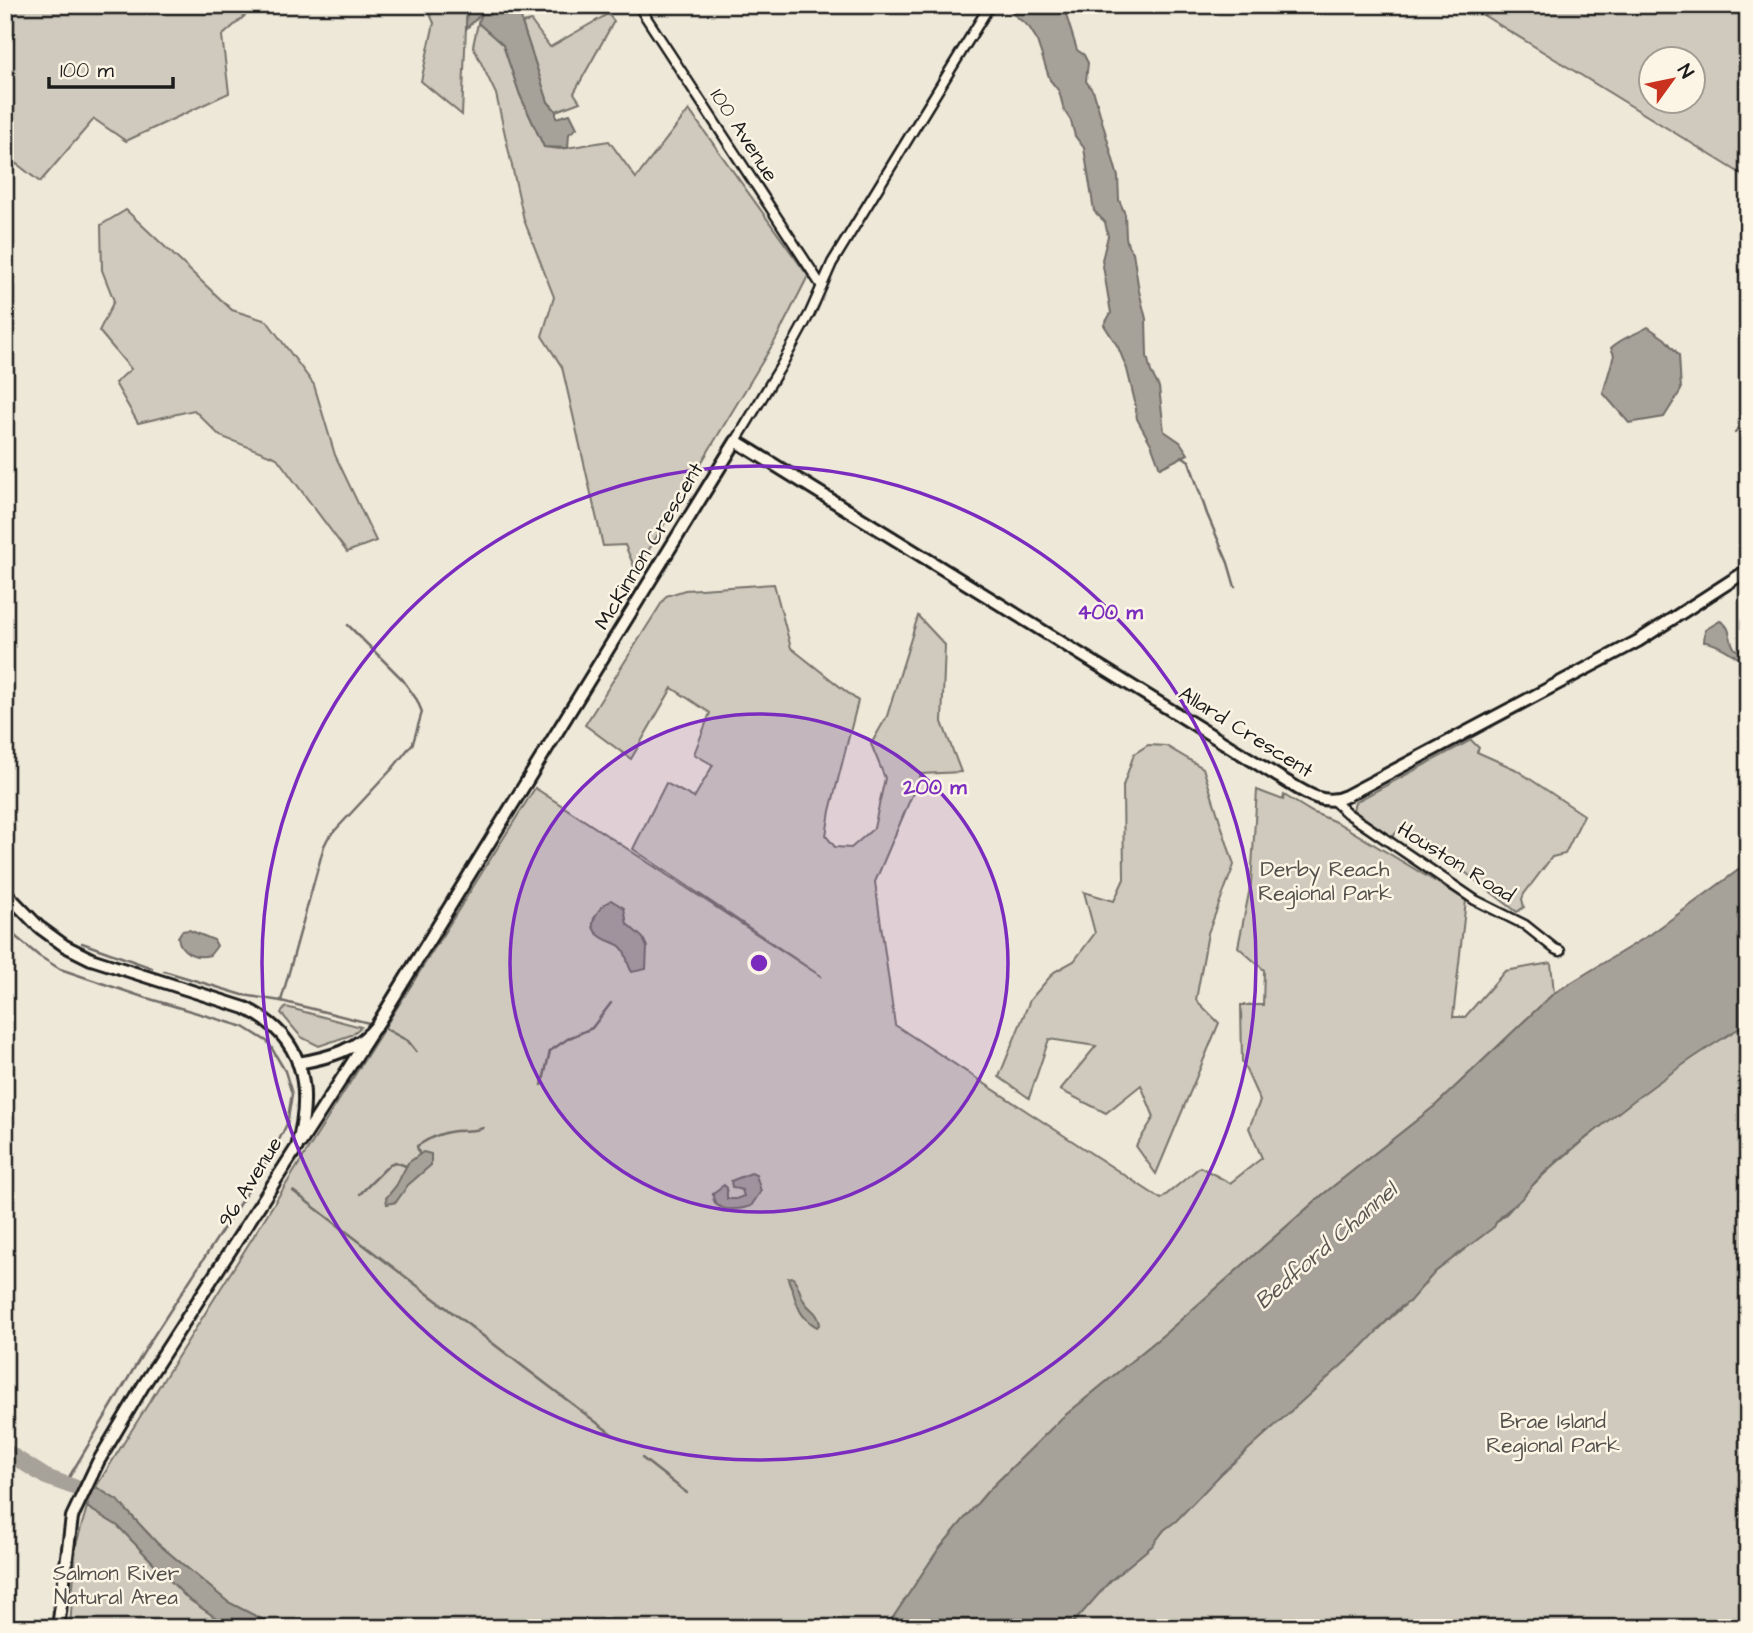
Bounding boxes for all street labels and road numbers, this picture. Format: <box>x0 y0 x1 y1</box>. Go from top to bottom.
street label: 100 Avenue <box>703 83 785 187</box>
street label: McKinnon Crescent <box>588 457 711 635</box>
street label: Allard Crescent <box>1173 679 1319 785</box>
street label: Houston Road <box>1392 814 1520 910</box>
street label: 96 Avenue <box>211 1131 289 1233</box>

